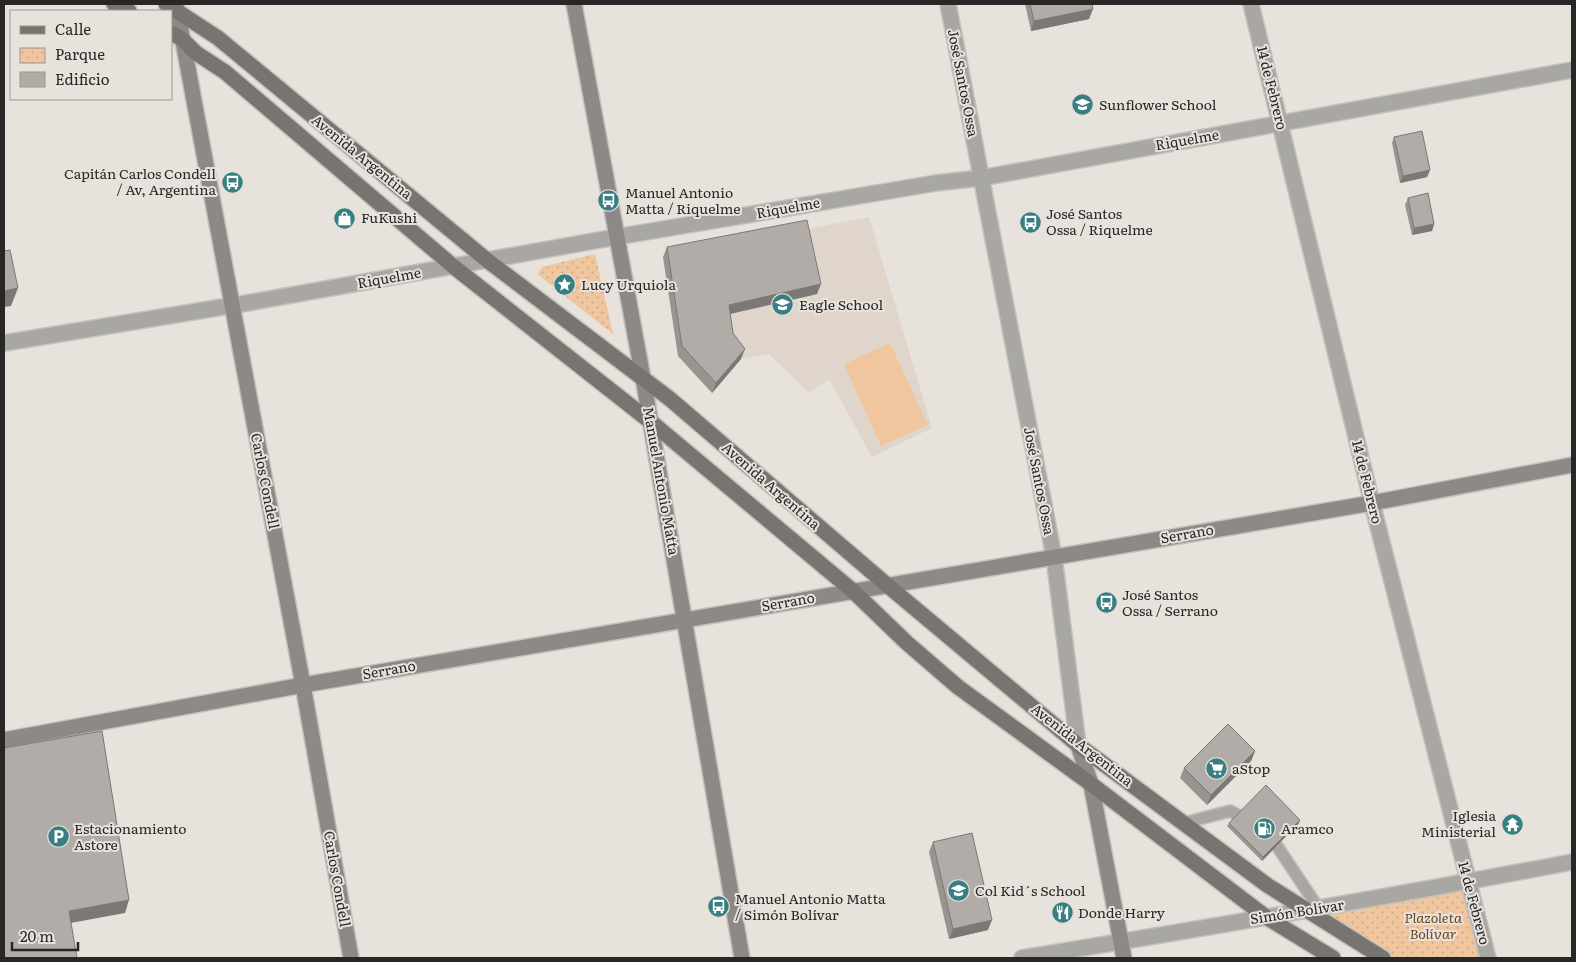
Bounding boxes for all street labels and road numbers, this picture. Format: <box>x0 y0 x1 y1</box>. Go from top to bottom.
street label: José Santos Ossa <box>944 27 984 139</box>
street label: 14 de Febrero <box>1253 44 1293 132</box>
street label: Avenida Argentina <box>308 109 418 203</box>
street label: Riquelme <box>1153 124 1220 154</box>
street label: Riquelme <box>754 192 821 222</box>
street label: Riquelme <box>355 262 422 292</box>
street label: Manuel Antonio Matta <box>639 405 685 557</box>
street label: José Santos Ossa <box>1020 425 1060 537</box>
street label: Carlos Condell <box>247 431 285 531</box>
street label: Avenida Argentina <box>718 437 825 534</box>
street label: 14 de Febrero <box>1348 438 1388 526</box>
street label: Serrano <box>1159 519 1215 548</box>
street label: Serrano <box>760 587 816 616</box>
street label: Serrano <box>361 655 417 684</box>
street label: Avenida Argentina <box>1028 698 1138 791</box>
street label: Carlos Condell <box>320 829 356 929</box>
street label: 14 de Febrero <box>1454 859 1496 947</box>
street label: Simón Bolívar <box>1248 894 1346 928</box>

